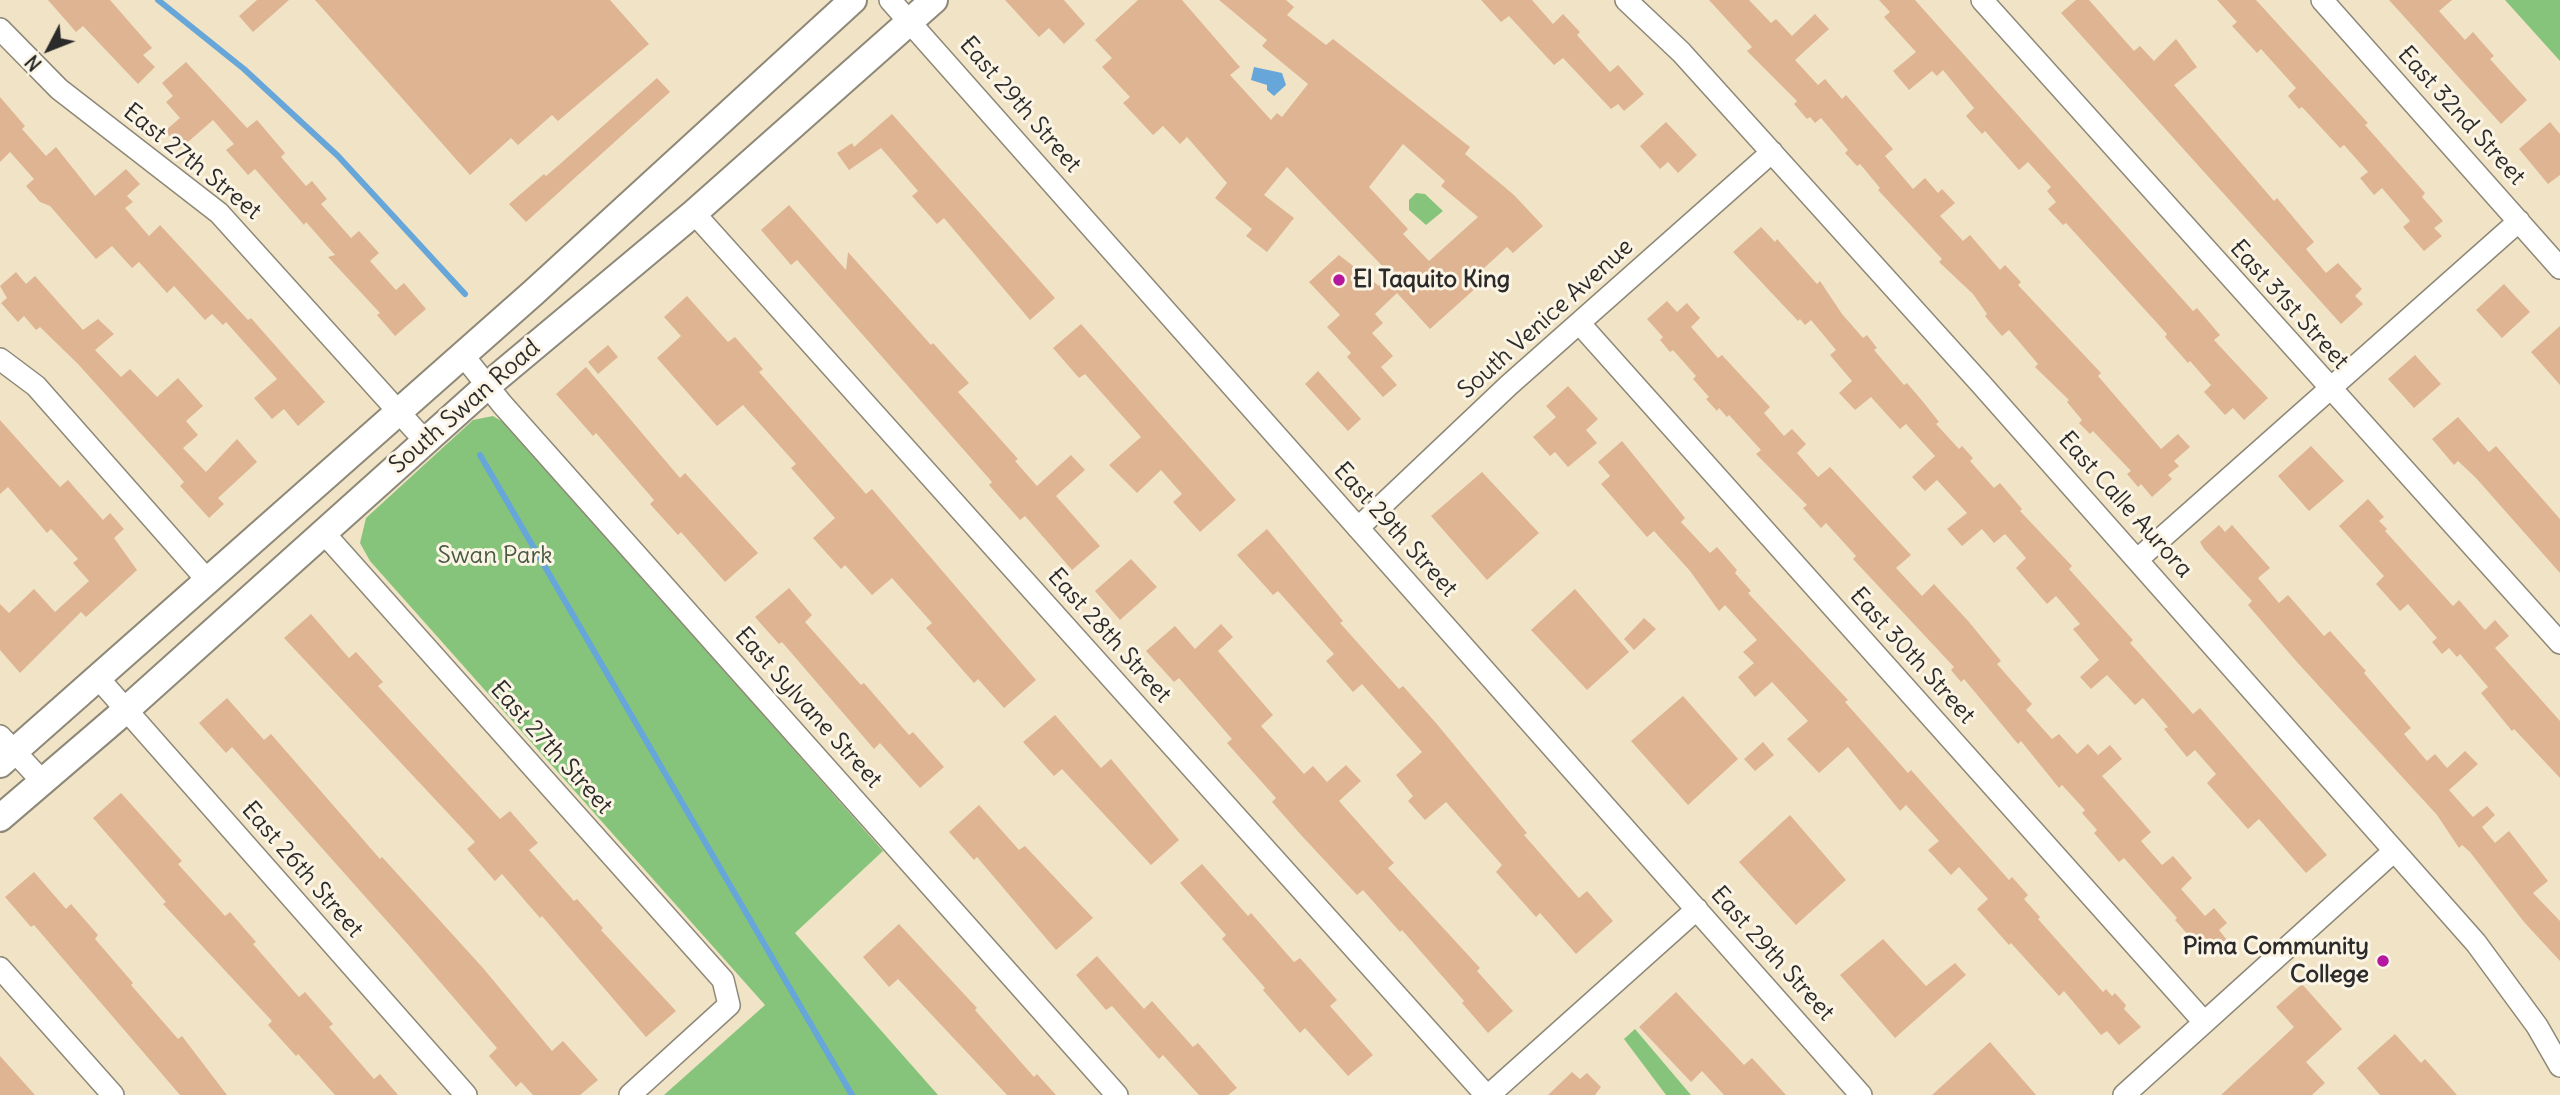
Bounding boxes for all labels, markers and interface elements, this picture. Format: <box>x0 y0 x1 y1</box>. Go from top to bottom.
north arrow <box>14 14 84 84</box>
street label: East 29th Street <box>953 31 1087 179</box>
street label: East 32nd Street <box>2391 41 2531 191</box>
text: N <box>20 50 47 76</box>
street label: East 27th Street <box>117 98 267 226</box>
street label: South Venice Avenue <box>1453 233 1639 405</box>
street label: East 31st Street <box>2223 234 2355 376</box>
place label: El Taquito King <box>1353 266 1510 294</box>
marker: El Taquito King <box>1331 272 1347 288</box>
street label: South Swan Road <box>384 334 546 480</box>
street label: East Calle Aurora <box>2052 426 2198 584</box>
street label: East 29th Street <box>1327 457 1463 603</box>
park label: Swan Park <box>438 542 552 570</box>
street label: East 28th Street <box>1041 563 1177 709</box>
street label: East 30th Street <box>1843 582 1981 730</box>
street label: East Sylvane Street <box>728 622 888 794</box>
street label: East 27th Street <box>484 676 618 820</box>
street label: East 26th Street <box>235 796 369 944</box>
street label: East 29th Street <box>1704 881 1840 1027</box>
place label: Pima Community College <box>2183 933 2369 989</box>
marker: Pima Community College <box>2375 953 2391 969</box>

